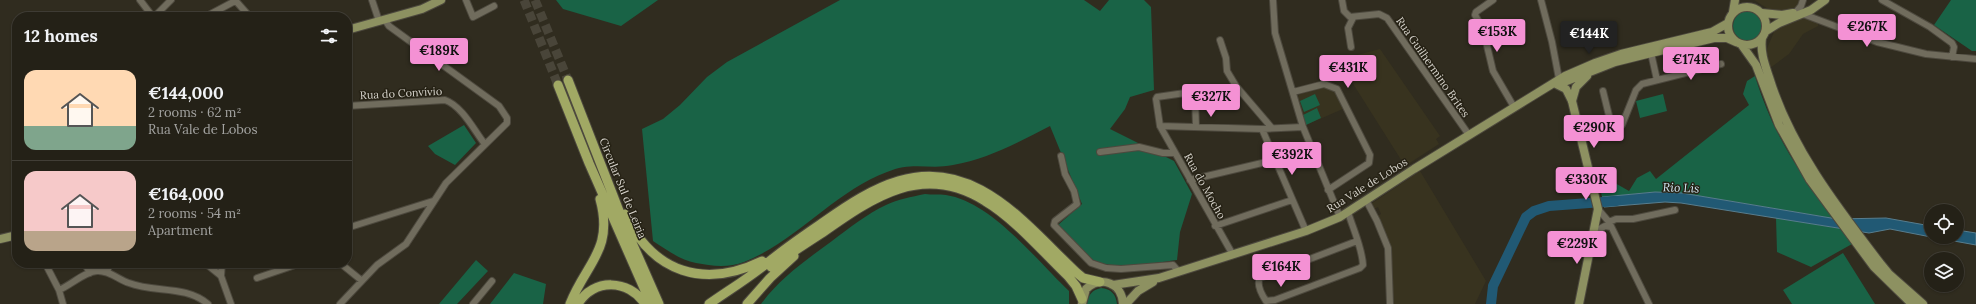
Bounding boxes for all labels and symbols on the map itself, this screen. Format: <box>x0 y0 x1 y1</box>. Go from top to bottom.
street label: Rua Guilhermino Brites <box>1393 14 1473 120</box>
pin: €267K <box>1839 14 1895 48</box>
pin: €153K <box>1469 19 1525 53</box>
pin: €144K <box>1561 21 1617 55</box>
pin: €189K <box>411 38 467 72</box>
pin: €174K <box>1663 47 1719 81</box>
pin: €431K <box>1320 55 1376 89</box>
street label: Rua do Convívio <box>360 84 442 102</box>
pin: €327K <box>1183 84 1239 118</box>
pin: €290K <box>1566 115 1622 149</box>
street label: Circular Sul de Leiria <box>596 136 650 241</box>
pin: €392K <box>1264 142 1320 176</box>
street label: Rua do Mocho <box>1181 151 1229 221</box>
street label: Rua Vale de Lobos <box>1324 155 1410 215</box>
pin: €330K <box>1558 167 1614 201</box>
water label: Rio Lis <box>1662 179 1700 196</box>
pin: €229K <box>1549 231 1605 265</box>
pin: €164K <box>1253 254 1309 288</box>

